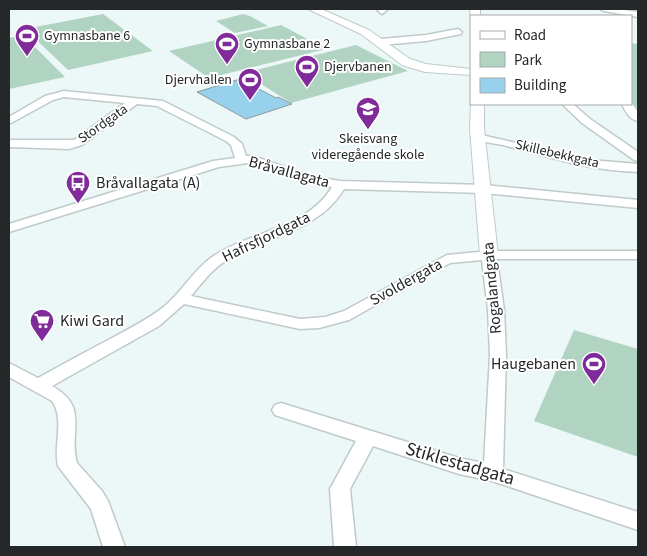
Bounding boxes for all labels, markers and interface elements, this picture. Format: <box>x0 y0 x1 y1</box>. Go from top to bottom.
legend <box>470 15 632 105</box>
sports icon: Gymnasbane 6 <box>14 23 40 57</box>
text: Road <box>514 25 546 46</box>
place label: Gymnasbane 6 <box>44 26 130 46</box>
sports icon: Gymnasbane 2 <box>214 31 240 65</box>
place label: Gymnasbane 2 <box>244 34 330 54</box>
text: Park <box>514 50 543 71</box>
sports icon: Djervbanen <box>294 54 320 88</box>
place label: Djervbanen <box>324 57 392 77</box>
sports icon: Djervhallen <box>237 67 263 101</box>
place label: Djervhallen <box>165 70 232 90</box>
text: Building <box>514 75 567 96</box>
school or university icon: Skeisvang videregående skole <box>355 96 381 130</box>
street label: Stordgata <box>74 99 132 149</box>
place label: Skeisvang videregående skole <box>312 129 424 165</box>
street label: Skillebekkgata <box>513 135 601 173</box>
street label: Bråvallagata <box>246 151 332 193</box>
bus stop icon: Bråvallagata (A) <box>65 170 91 204</box>
place label: Bråvallagata (A) <box>96 172 200 194</box>
street label: Hafrsfjordgata <box>218 206 314 268</box>
street label: Rogalandgata <box>477 241 507 335</box>
street label: Svoldergata <box>366 253 446 311</box>
supermarket icon: Kiwi Gard <box>29 308 55 342</box>
place label: Kiwi Gard <box>60 310 124 332</box>
sports icon: Haugebanen <box>581 351 607 385</box>
place label: Haugebanen <box>491 353 576 375</box>
street label: Stiklestadgata <box>402 436 518 492</box>

